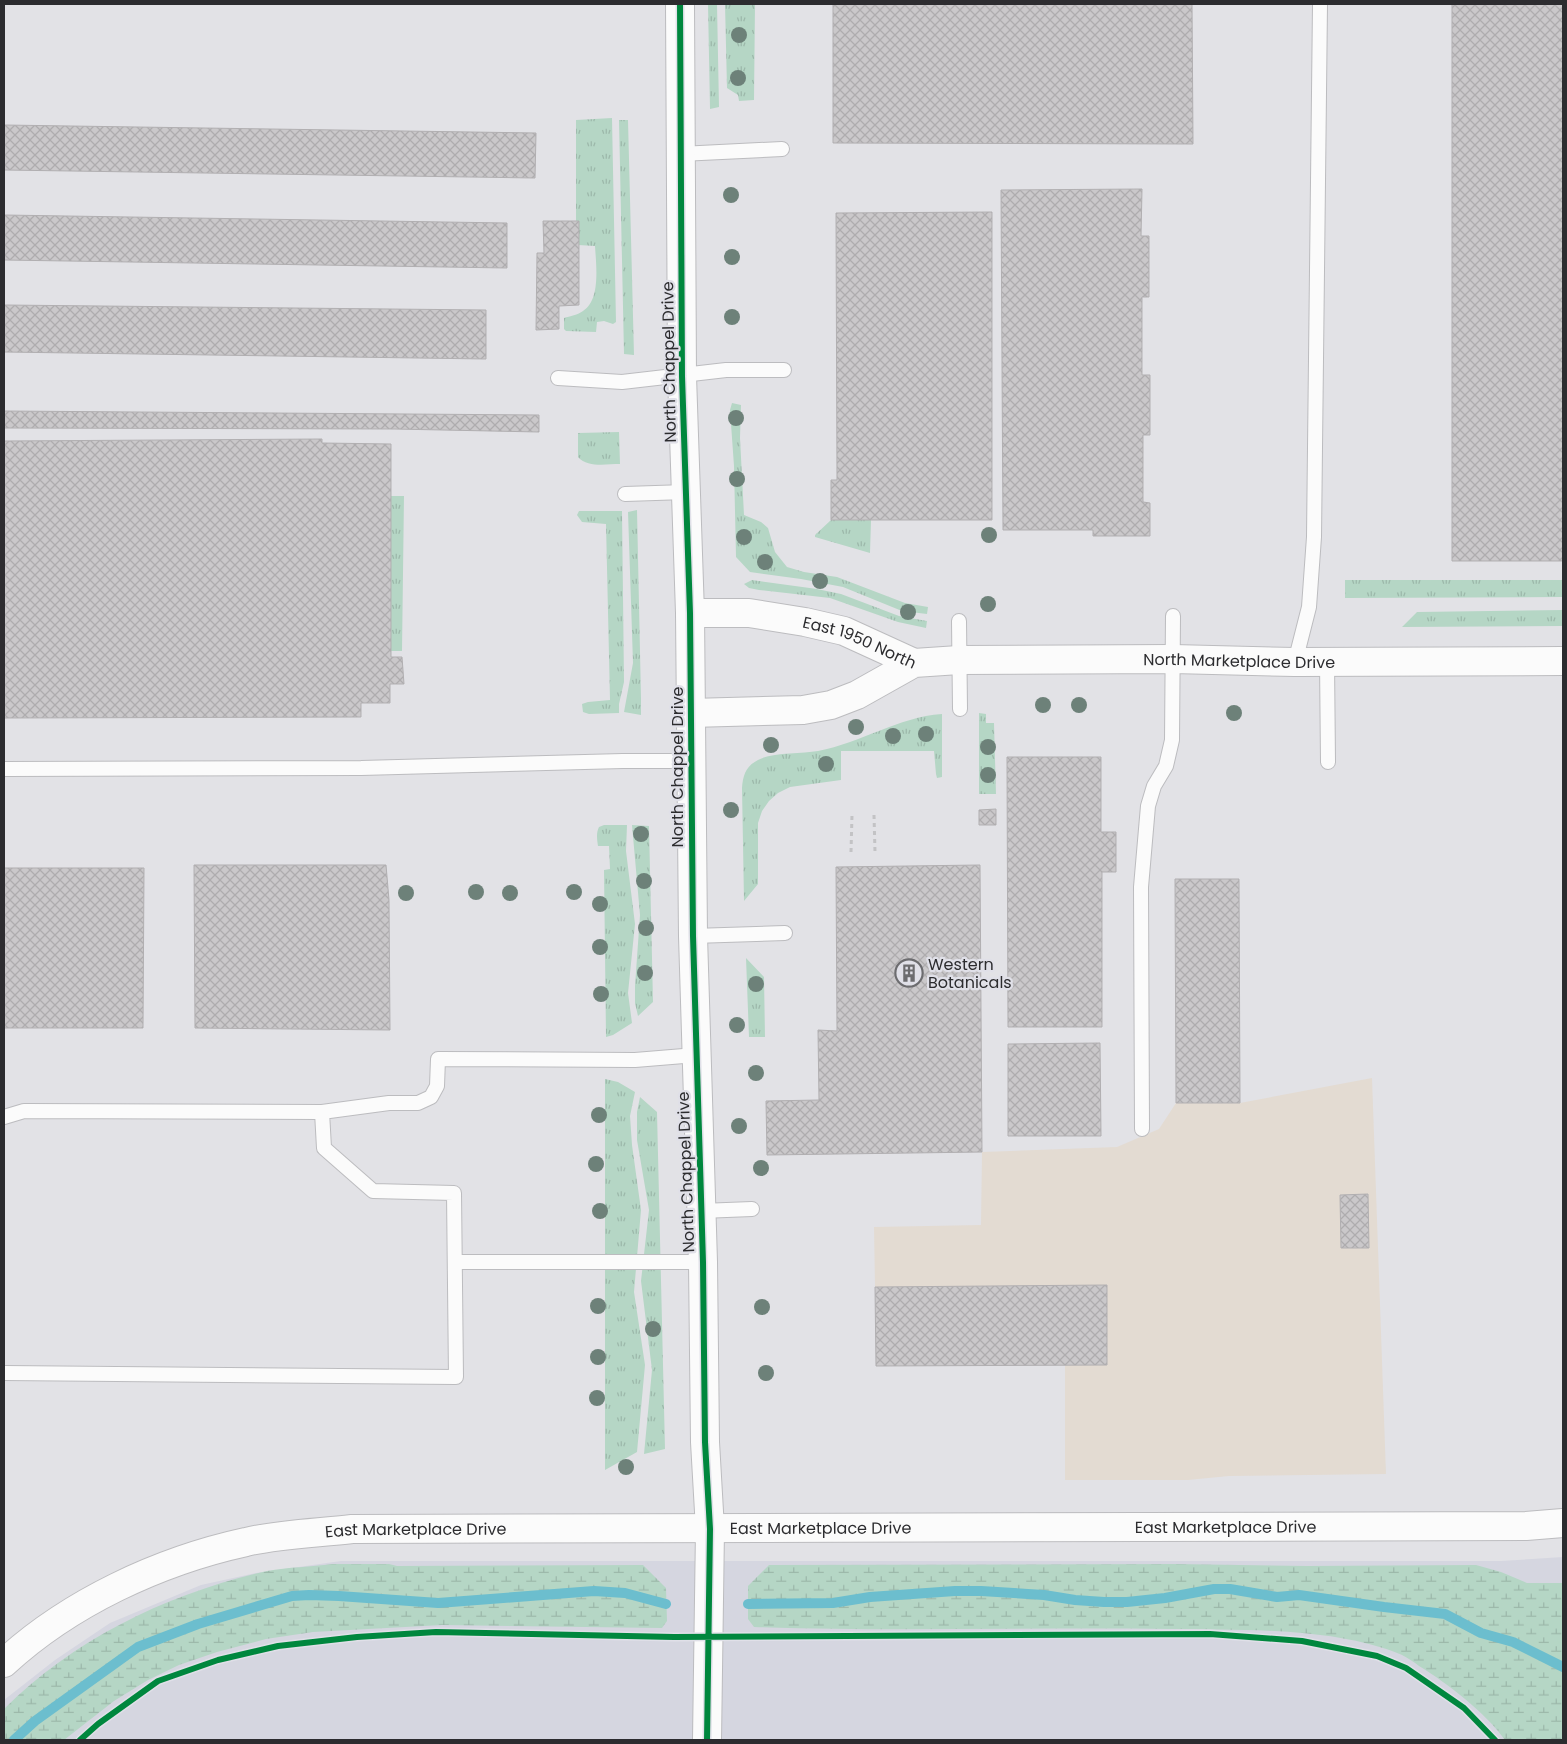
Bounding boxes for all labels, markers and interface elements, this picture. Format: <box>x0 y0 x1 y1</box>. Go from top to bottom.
street label: North Chappel Drive <box>656 281 682 443</box>
street label: East 1950 North <box>800 610 920 674</box>
street label: North Marketplace Drive <box>1143 647 1335 673</box>
street label: North Chappel Drive <box>666 686 689 848</box>
place label: Western Botanicals <box>928 953 1012 994</box>
building icon: Western Botanicals <box>894 958 924 988</box>
street label: North Chappel Drive <box>672 1091 700 1253</box>
street label: East Marketplace Drive <box>1135 1515 1317 1538</box>
street label: East Marketplace Drive <box>730 1516 912 1540</box>
street label: East Marketplace Drive <box>324 1517 507 1543</box>

